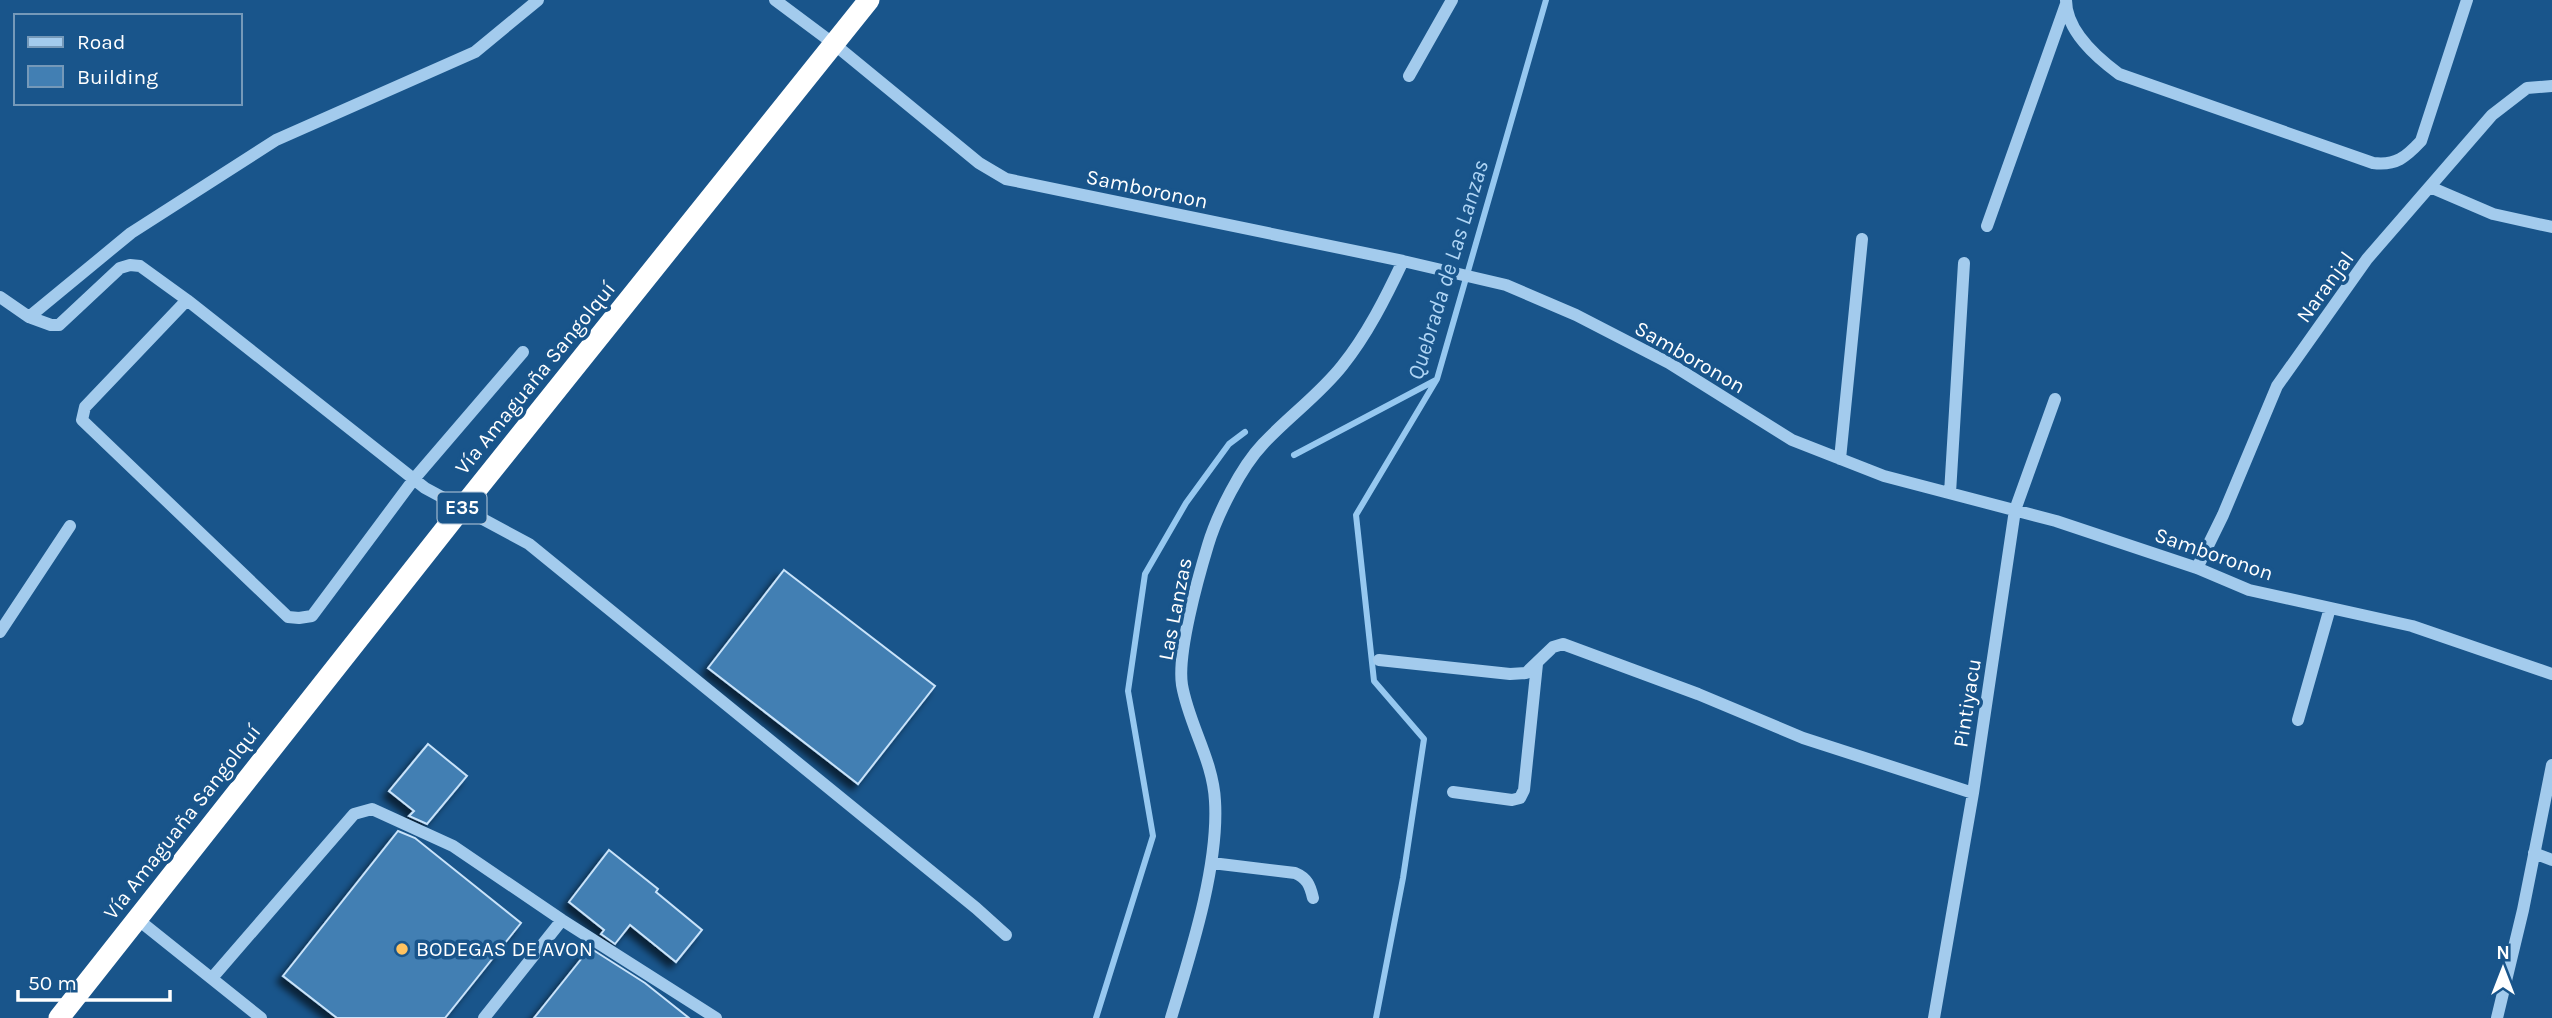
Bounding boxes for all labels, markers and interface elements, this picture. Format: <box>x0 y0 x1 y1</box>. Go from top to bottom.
legend <box>14 14 242 105</box>
text: Road <box>77 30 125 54</box>
text: Building <box>77 65 158 89</box>
water label: Quebrada de Las Lanzas <box>1402 157 1494 383</box>
street label: Samboronon <box>1084 164 1210 214</box>
street label: Naranjal <box>2291 247 2359 327</box>
street label: Vía Amaguaña Sangolquí <box>450 276 621 479</box>
street label: Samboronon <box>1630 316 1750 398</box>
road number: E35 <box>438 492 486 524</box>
street label: Samboronon <box>2152 523 2276 585</box>
street label: Las Lanzas <box>1153 556 1197 662</box>
street label: Pintiyacu <box>1948 657 1986 749</box>
street label: Vía Amaguaña Sangolquí <box>98 719 266 924</box>
north arrow <box>2468 934 2538 1004</box>
place label: BODEGAS DE AVON <box>416 937 593 961</box>
marker: BODEGAS DE AVON <box>394 941 410 957</box>
text: N <box>2496 942 2510 964</box>
scale bar <box>18 958 170 1002</box>
text: 50 m <box>28 971 77 995</box>

